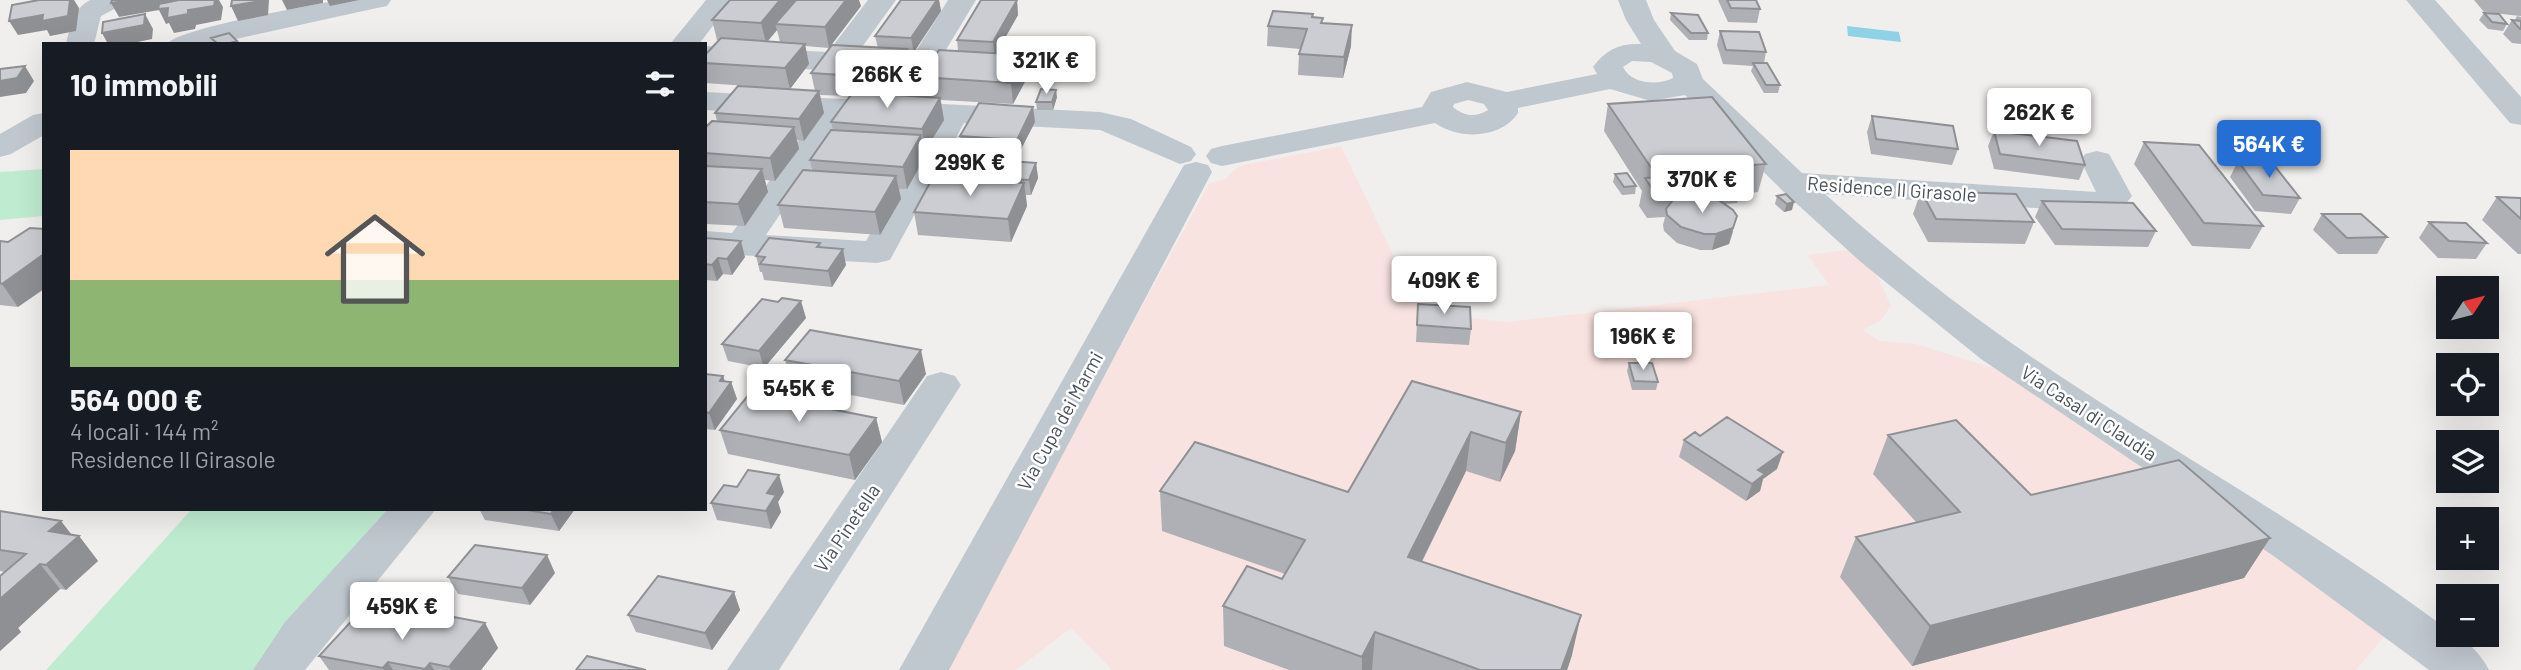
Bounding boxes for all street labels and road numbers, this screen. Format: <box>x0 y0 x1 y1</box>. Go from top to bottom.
street label: Residence Il Girasole <box>1806 171 1978 206</box>
street label: Via Cupa dei Marmi <box>1012 347 1107 494</box>
street label: Via Casal di Claudia <box>2017 360 2162 465</box>
street label: Via Pinetella <box>809 479 884 576</box>

